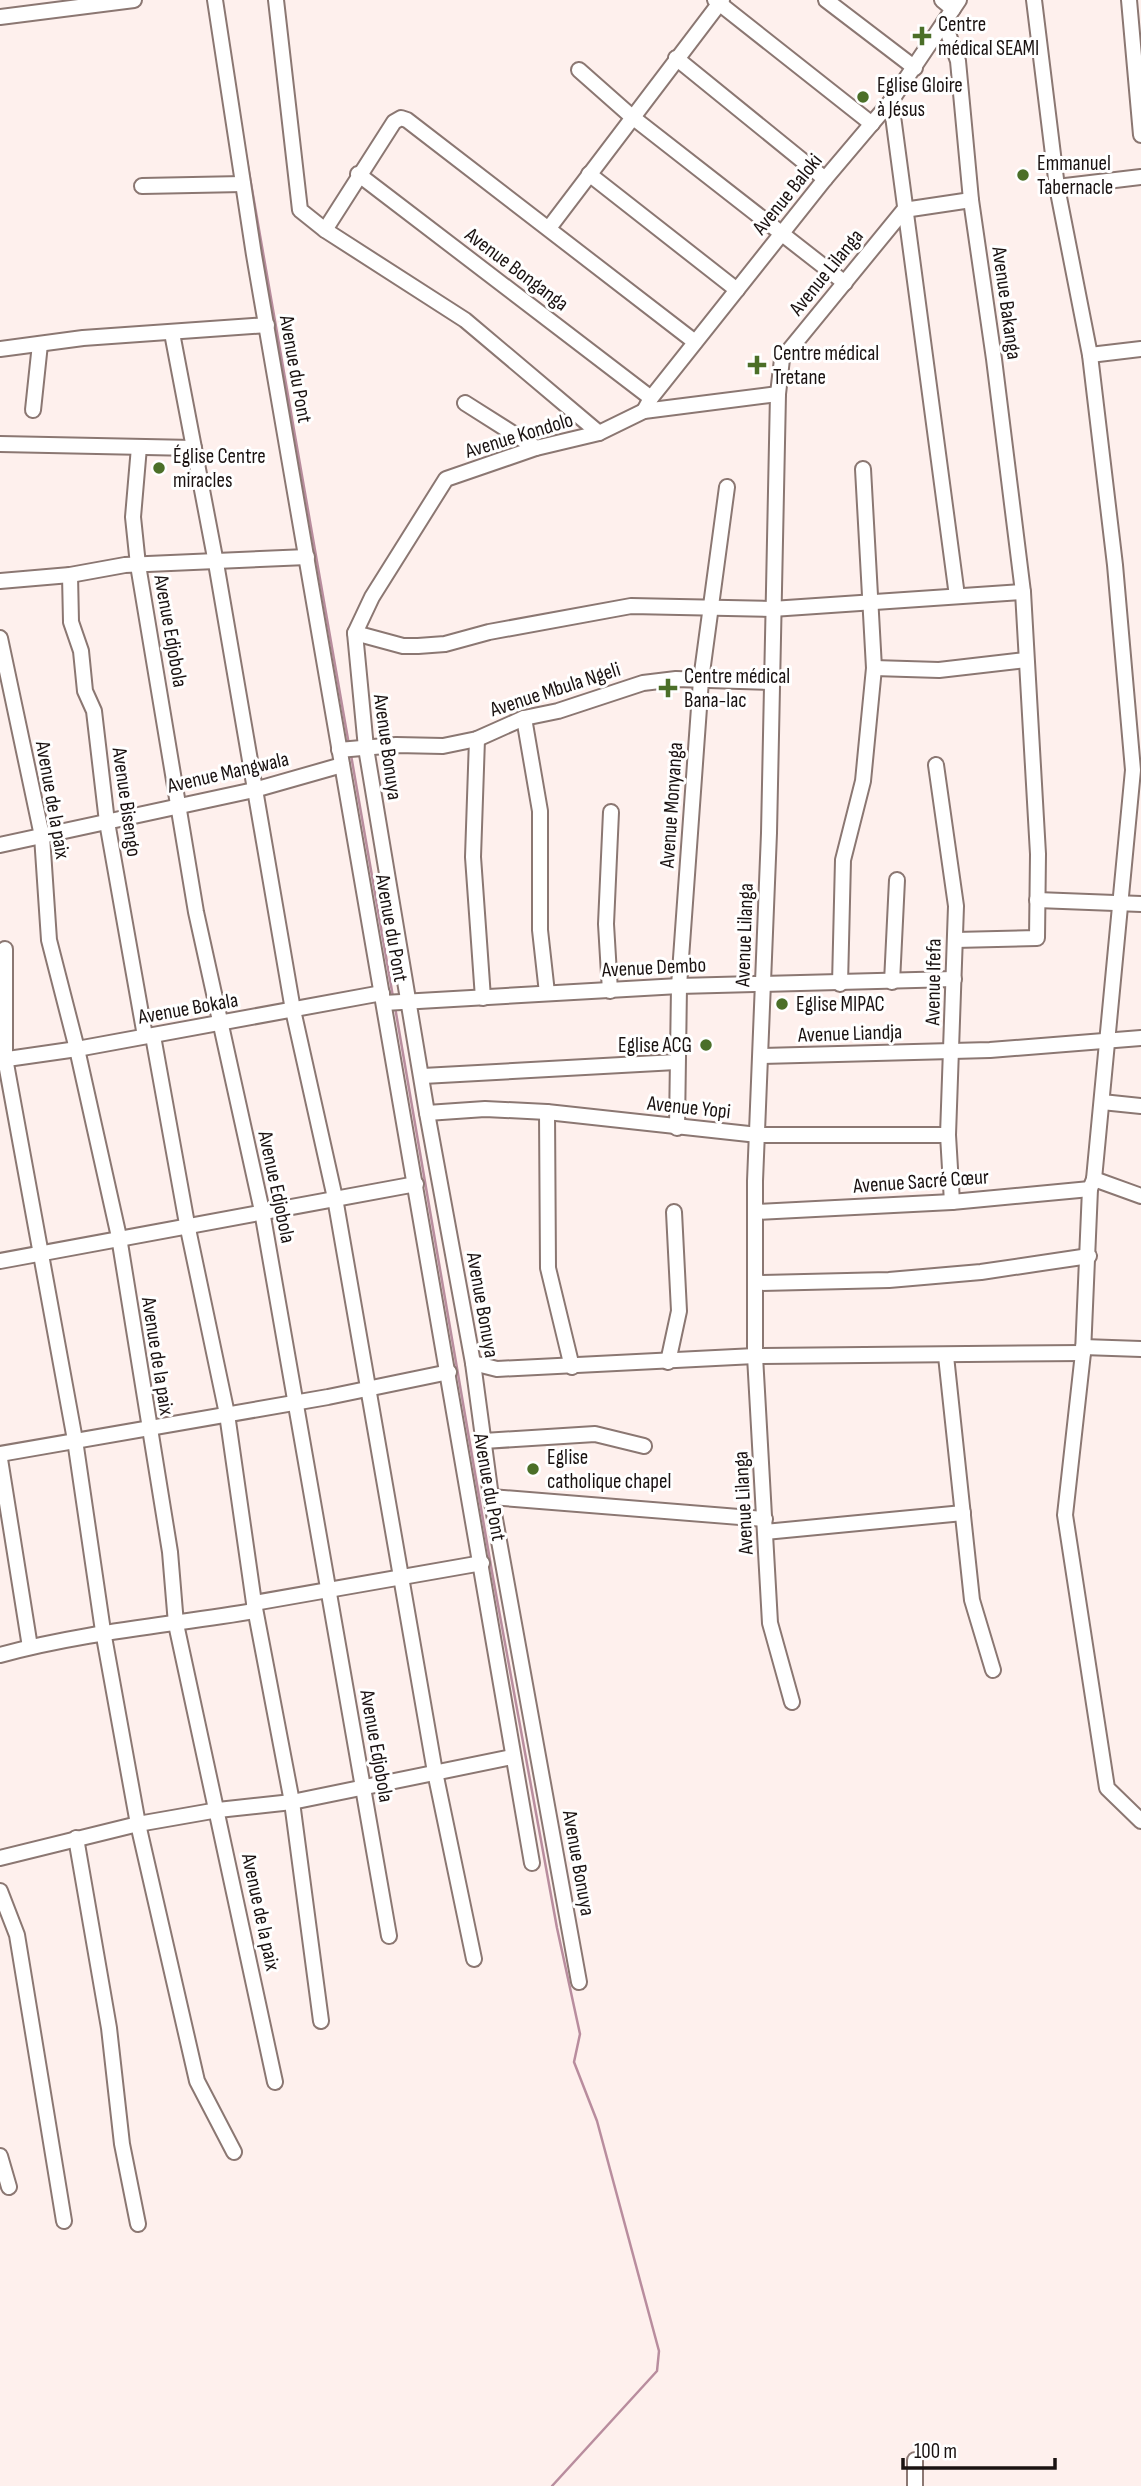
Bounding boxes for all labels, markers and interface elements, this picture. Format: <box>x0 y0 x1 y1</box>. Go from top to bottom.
place label: Centre médical SEAMI <box>938 12 1039 61</box>
marker: Centre médical SEAMI <box>912 26 932 46</box>
place label: Eglise Gloire à Jésus <box>877 73 963 122</box>
marker: Eglise Gloire à Jésus <box>855 89 871 105</box>
street label: Avenue Baloki <box>747 149 828 241</box>
place label: Emmanuel Tabernacle <box>1037 151 1113 200</box>
marker: Emmanuel Tabernacle <box>1015 167 1031 183</box>
street label: Avenue Bonganga <box>459 222 573 316</box>
street label: Avenue Lilanga <box>783 224 869 321</box>
street label: Avenue Bakanga <box>986 244 1027 361</box>
street label: Avenue du Pont <box>274 312 317 425</box>
place label: Centre médical Tretane <box>773 341 879 390</box>
marker: Centre médical Tretane <box>747 355 767 375</box>
street label: Avenue Kondolo <box>461 407 576 464</box>
place label: Église Centre miracles <box>173 444 266 493</box>
marker: Église Centre miracles <box>151 460 167 476</box>
street label: Avenue Edjobola <box>148 572 193 689</box>
street label: Avenue Mbula Ngeli <box>486 657 624 723</box>
place label: Centre médical Bana-lac <box>684 664 790 713</box>
marker: Centre médical Bana-lac <box>658 678 678 698</box>
street label: Avenue Bonuya <box>368 692 407 801</box>
street label: Avenue de la paix <box>30 738 75 861</box>
street label: Avenue Monyanga <box>655 741 688 870</box>
street label: Avenue Bisengo <box>106 745 147 858</box>
street label: Avenue Mangwala <box>164 746 291 799</box>
street label: Avenue du Pont <box>370 871 413 984</box>
street label: Avenue Lilanga <box>730 883 759 988</box>
street label: Avenue Ifefa <box>920 938 947 1027</box>
street label: Avenue Dembo <box>600 952 707 983</box>
street label: Avenue Bokala <box>135 987 240 1030</box>
place label: Eglise MIPAC <box>796 992 885 1017</box>
marker: Eglise MIPAC <box>774 996 790 1012</box>
street label: Avenue Liandja <box>797 1019 902 1048</box>
place label: Eglise ACG <box>618 1033 692 1058</box>
marker: Eglise ACG <box>698 1037 714 1053</box>
street label: Avenue Yopi <box>645 1091 732 1124</box>
street label: Avenue Edjobola <box>252 1128 301 1245</box>
street label: Avenue Sacré Cœur <box>851 1164 990 1199</box>
street label: Avenue Bonuya <box>461 1250 504 1360</box>
street label: Avenue de la paix <box>136 1294 179 1417</box>
street label: Avenue du Pont <box>468 1430 511 1543</box>
place label: Eglise catholique chapel <box>547 1445 671 1494</box>
street label: Avenue Lilanga <box>728 1451 759 1556</box>
marker: Eglise catholique chapel <box>525 1461 541 1477</box>
street label: Avenue Edjobola <box>354 1687 399 1804</box>
street label: Avenue Bonuya <box>557 1808 600 1918</box>
street label: Avenue de la paix <box>236 1850 285 1973</box>
scale bar <box>903 2426 1055 2470</box>
text: 100 m <box>914 2439 957 2464</box>

